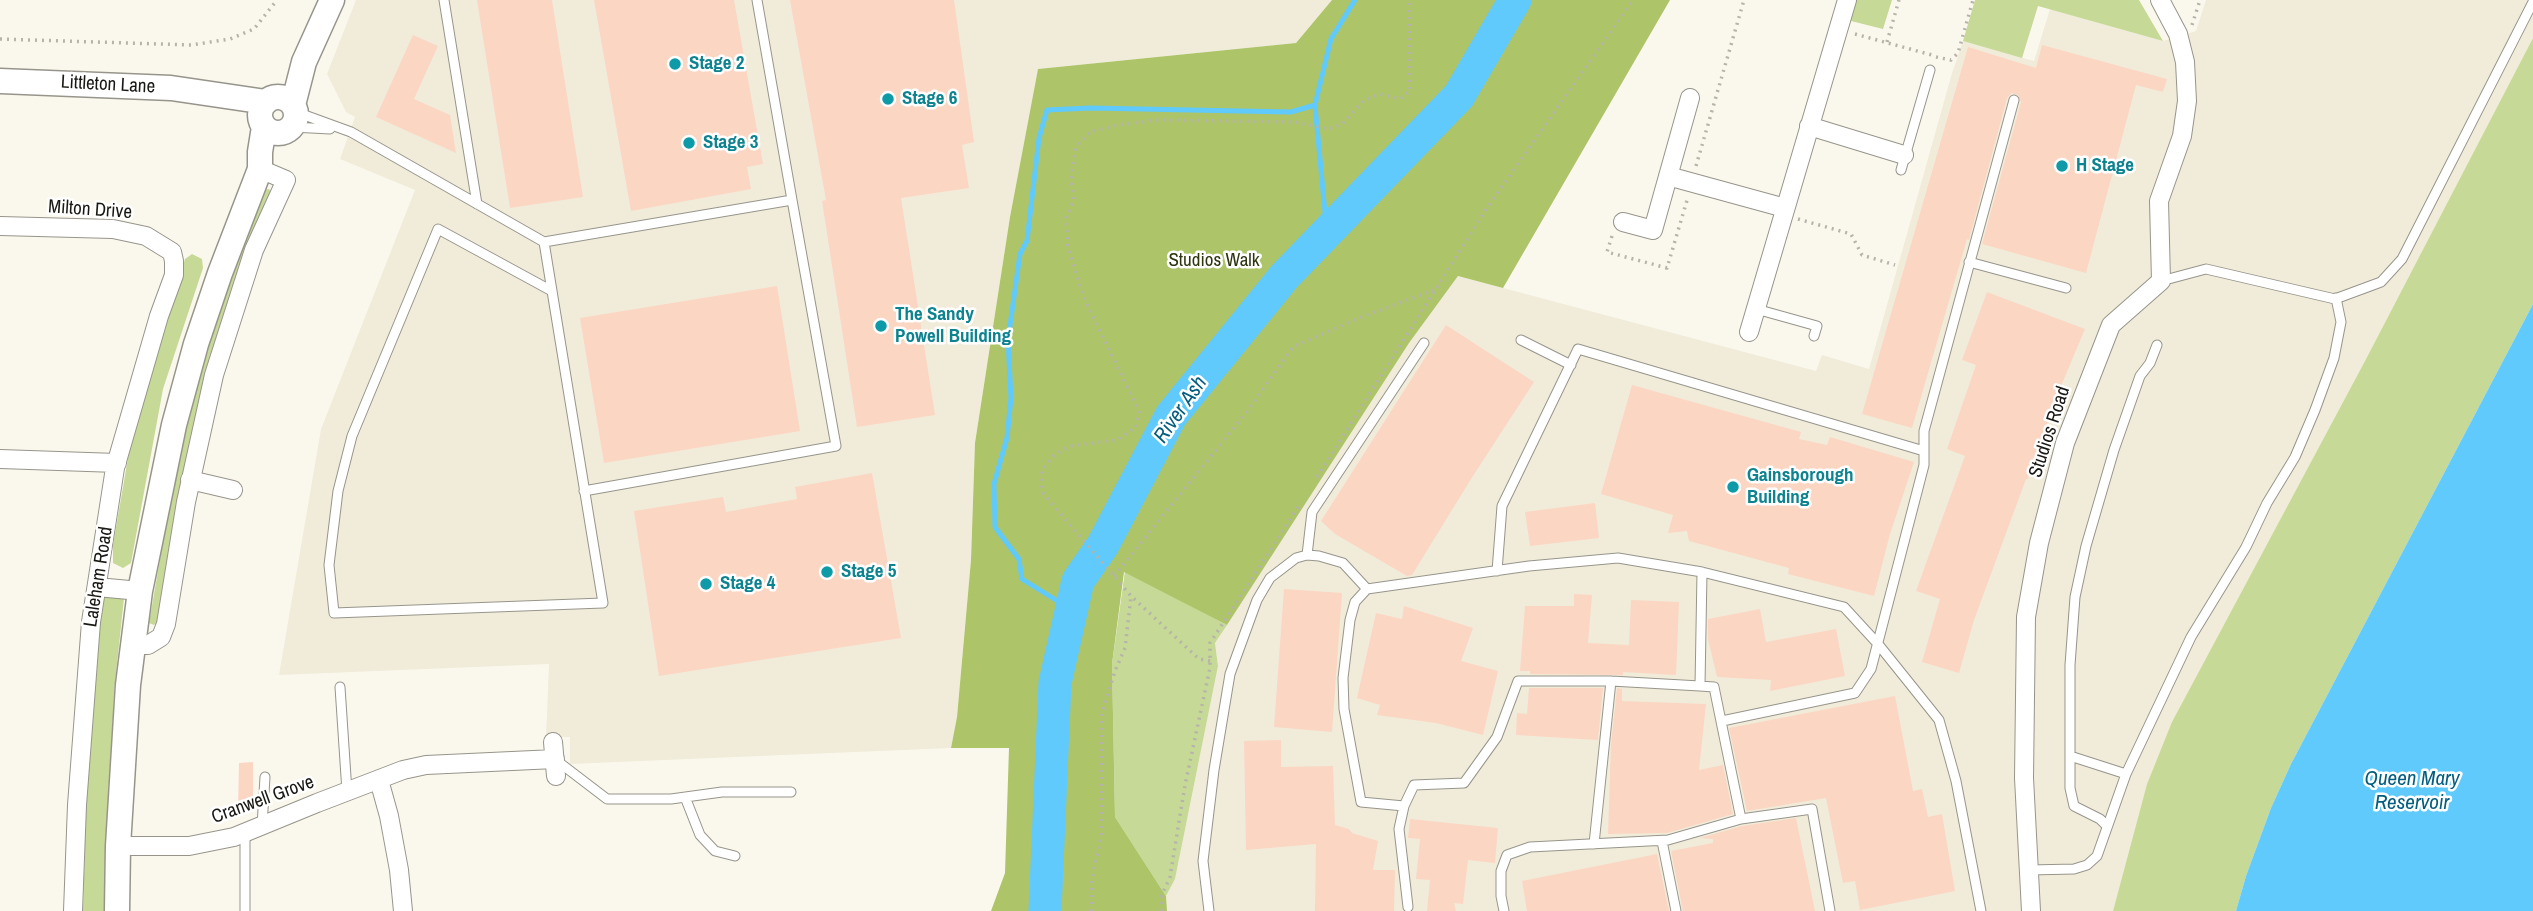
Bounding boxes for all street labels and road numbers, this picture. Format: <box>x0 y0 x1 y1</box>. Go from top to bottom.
street label: Littleton Lane <box>60 71 156 99</box>
street label: Milton Drive <box>47 196 133 224</box>
street label: Studios Road <box>2025 384 2075 480</box>
street label: Laleham Road <box>80 525 118 629</box>
street label: Cranwell Grove <box>209 771 317 829</box>

